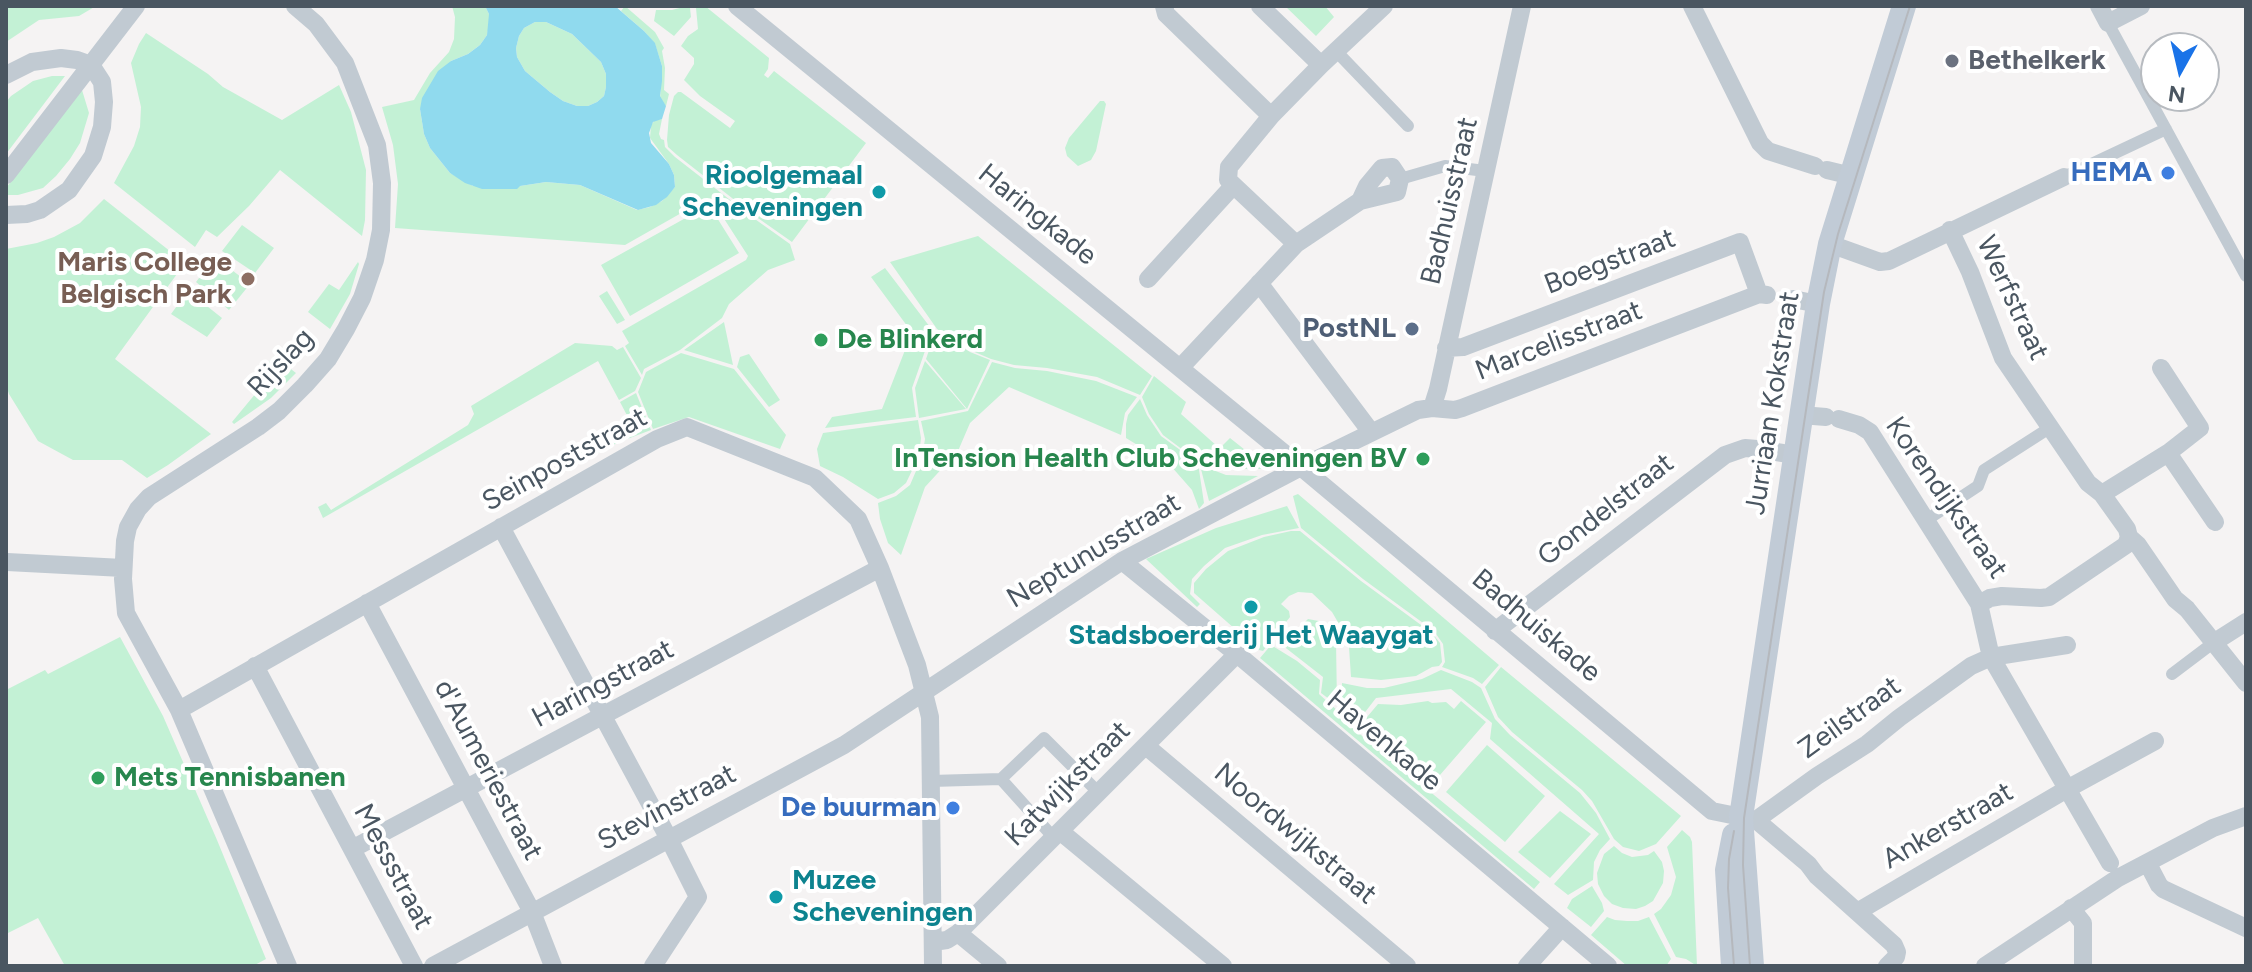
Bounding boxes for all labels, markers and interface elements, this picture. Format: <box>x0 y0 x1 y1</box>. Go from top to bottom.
north arrow <box>2140 32 2220 112</box>
place label: Bethelkerk <box>1968 44 2106 78</box>
marker: Bethelkerk <box>1943 52 1961 70</box>
text: N <box>2167 80 2187 109</box>
street label: Badhuisstraat <box>1414 114 1486 288</box>
place label: HEMA <box>2071 156 2152 190</box>
street label: Haringkade <box>971 157 1103 273</box>
place label: Rioolgemaal Scheveningen <box>682 159 863 225</box>
marker: HEMA <box>2159 164 2177 182</box>
marker: Rioolgemaal Scheveningen <box>870 183 888 201</box>
street label: Boegstraat <box>1540 222 1680 302</box>
street label: Werfstraat <box>1969 231 2055 365</box>
place label: Maris College Belgisch Park <box>57 246 232 312</box>
marker: Maris College Belgisch Park <box>239 270 257 288</box>
street label: Jurriaan Kokstraat <box>1739 289 1807 517</box>
street label: Marcelisstraat <box>1471 294 1647 388</box>
place label: PostNL <box>1302 312 1396 346</box>
marker: PostNL <box>1403 320 1421 338</box>
street label: Rijslag <box>241 322 321 404</box>
place label: De Blinkerd <box>837 323 983 357</box>
marker: De Blinkerd <box>812 331 830 349</box>
street label: Seinpoststraat <box>477 401 653 519</box>
street label: Korendijkstraat <box>1878 411 2014 585</box>
place label: InTension Health Club Scheveningen BV <box>894 442 1407 476</box>
street label: Gondelstraat <box>1531 447 1681 573</box>
marker: InTension Health Club Scheveningen BV <box>1414 450 1432 468</box>
street label: Neptunusstraat <box>1001 486 1187 616</box>
street label: Badhuiskade <box>1465 562 1607 690</box>
marker: Stadsboerderij Het Waaygat <box>1242 598 1260 616</box>
place label: Stadsboerderij Het Waaygat <box>1068 619 1434 653</box>
street label: Haringstraat <box>526 633 680 735</box>
street label: Zeilstraat <box>1792 670 1908 766</box>
street label: d'Aumeriestraat <box>426 674 550 866</box>
street label: Havenkade <box>1320 683 1448 799</box>
street label: Katwijkstraat <box>998 714 1138 854</box>
street label: Noordwijkstraat <box>1207 756 1383 912</box>
street label: Stevinstraat <box>592 758 742 858</box>
place label: Mets Tennisbanen <box>114 761 346 795</box>
marker: Mets Tennisbanen <box>89 769 107 787</box>
street label: Ankerstraat <box>1877 775 2019 877</box>
place label: De buurman <box>781 791 937 825</box>
street label: Messstraat <box>346 799 440 935</box>
marker: De buurman <box>944 799 962 817</box>
place label: Muzee Scheveningen <box>792 864 973 930</box>
marker: Muzee Scheveningen <box>767 888 785 906</box>

